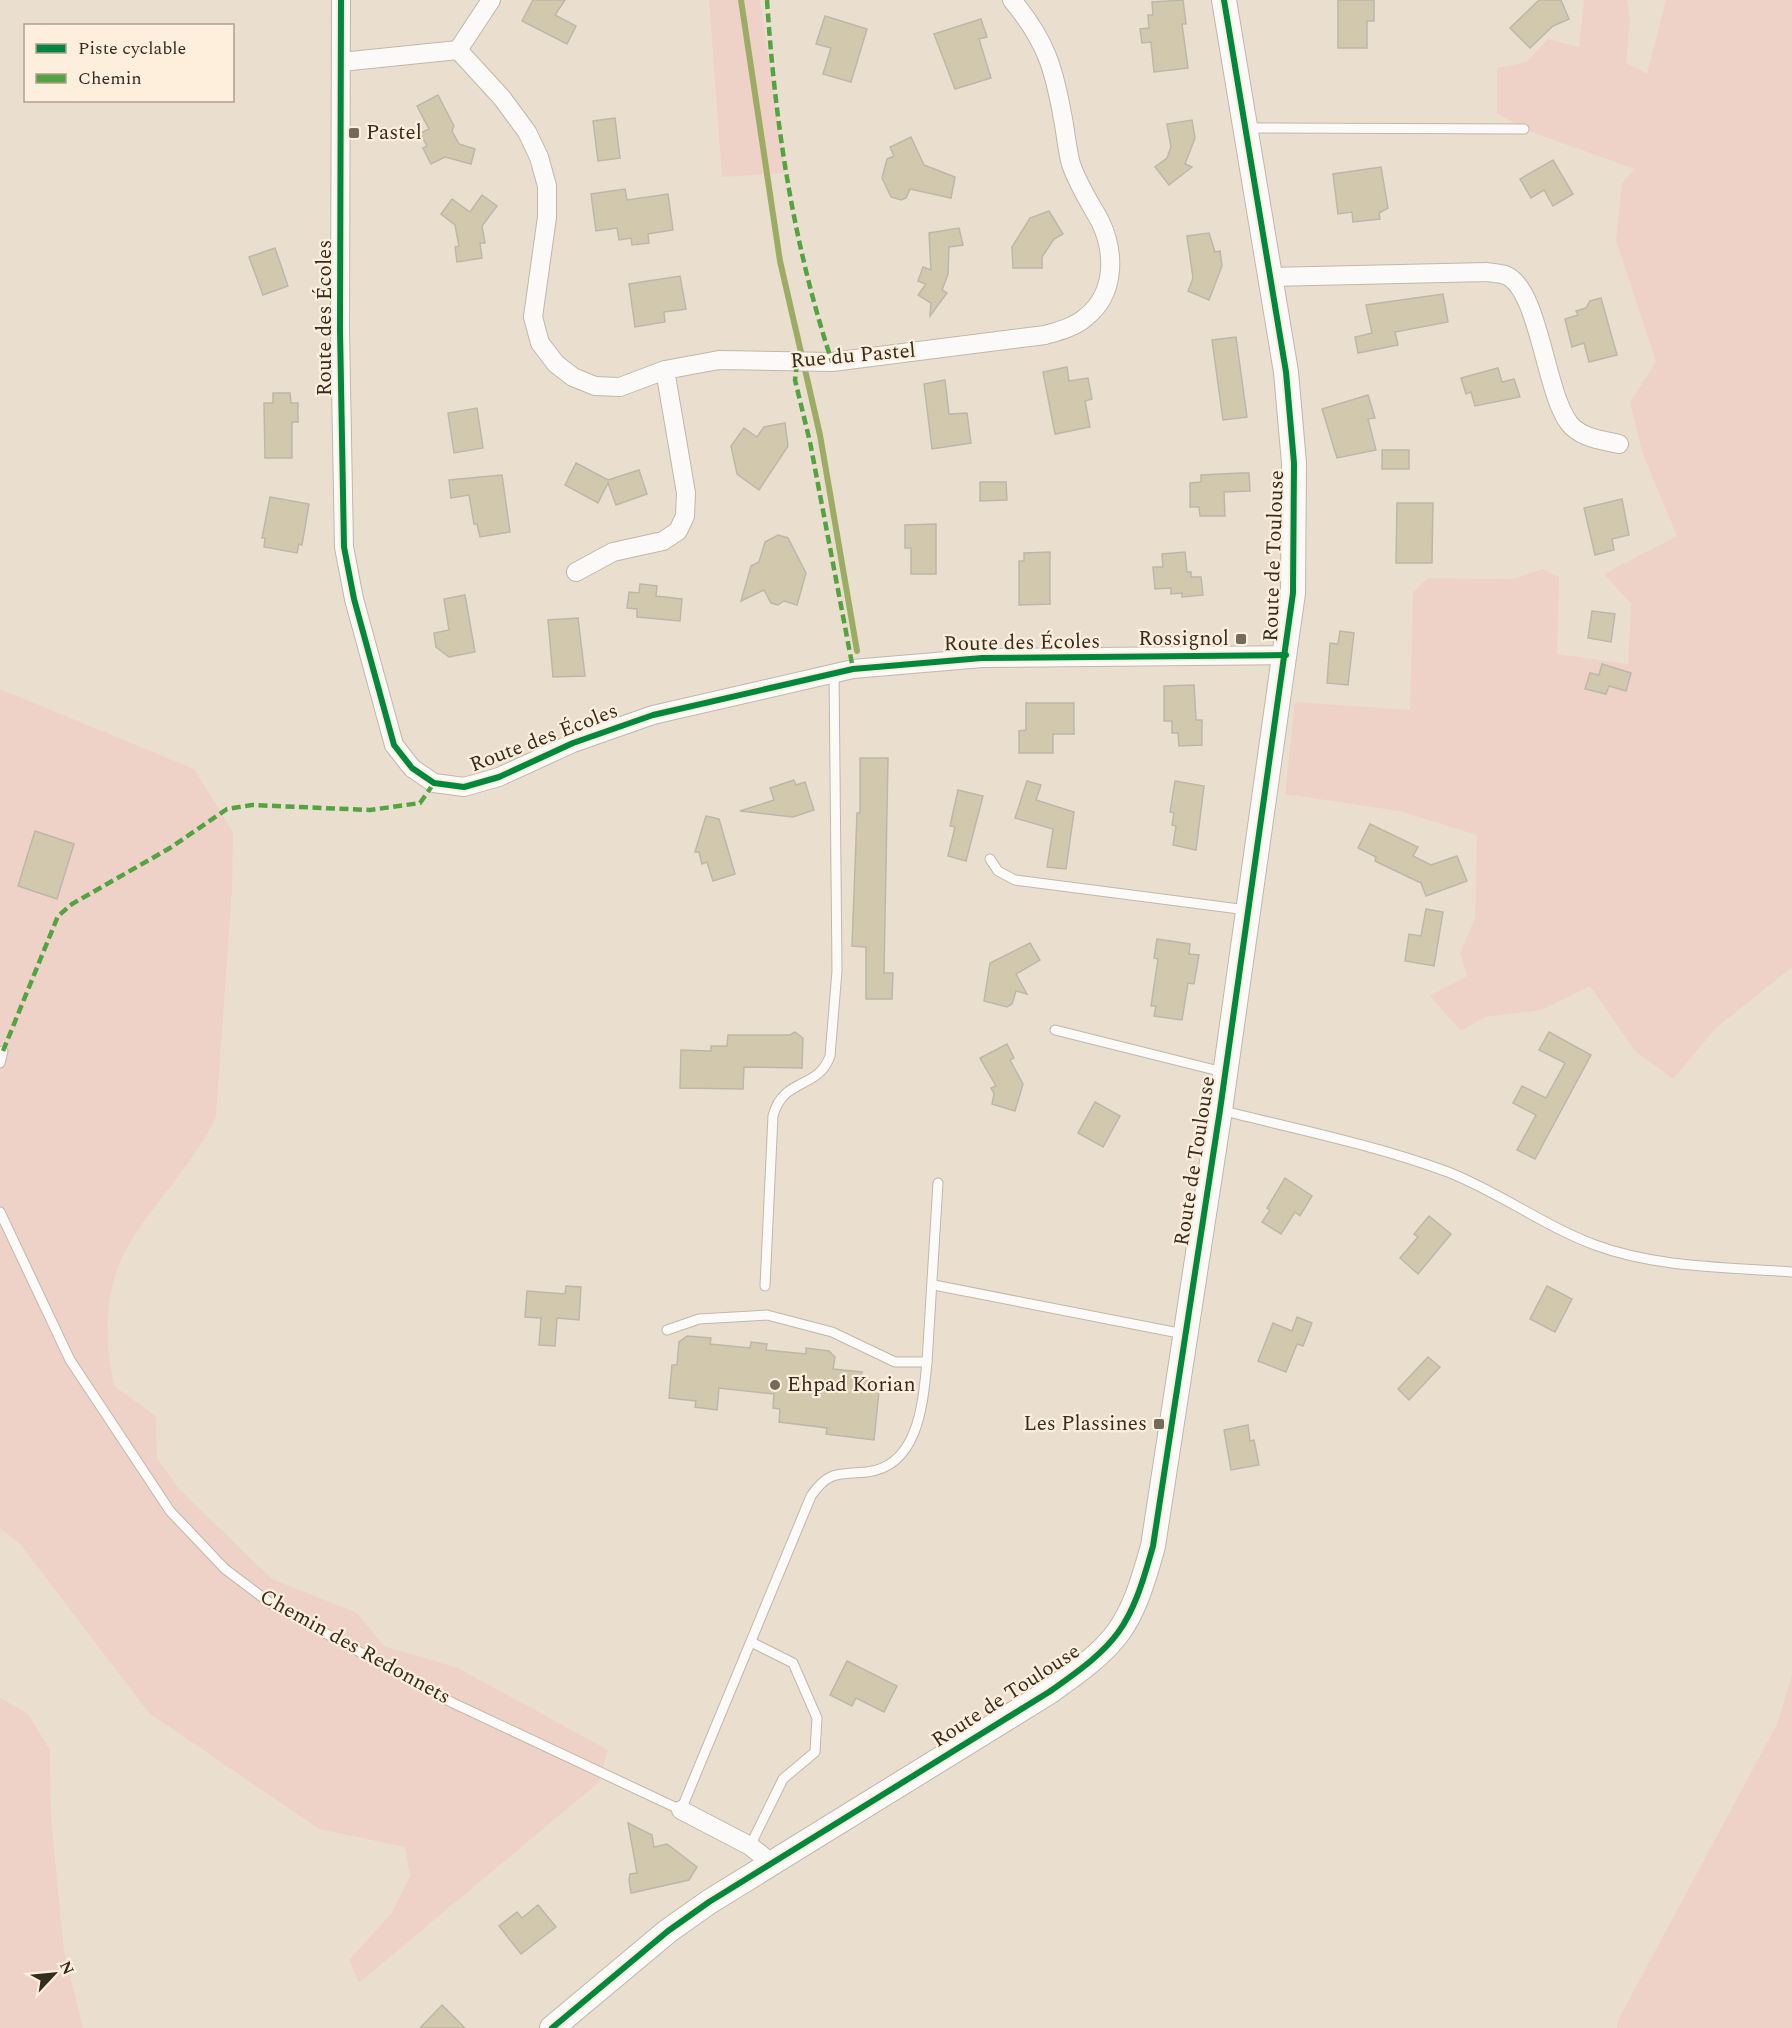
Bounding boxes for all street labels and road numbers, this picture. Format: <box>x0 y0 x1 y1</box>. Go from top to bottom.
street label: Route des Écoles <box>309 240 341 396</box>
street label: Rue du Pastel <box>789 335 917 377</box>
street label: Route de Toulouse <box>1255 470 1293 642</box>
street label: Route des Écoles <box>943 626 1101 660</box>
street label: Route des Écoles <box>465 695 623 781</box>
street label: Route de Toulouse <box>1166 1074 1224 1248</box>
street label: Chemin des Redonnets <box>254 1581 456 1713</box>
street label: Route de Toulouse <box>925 1636 1087 1756</box>

